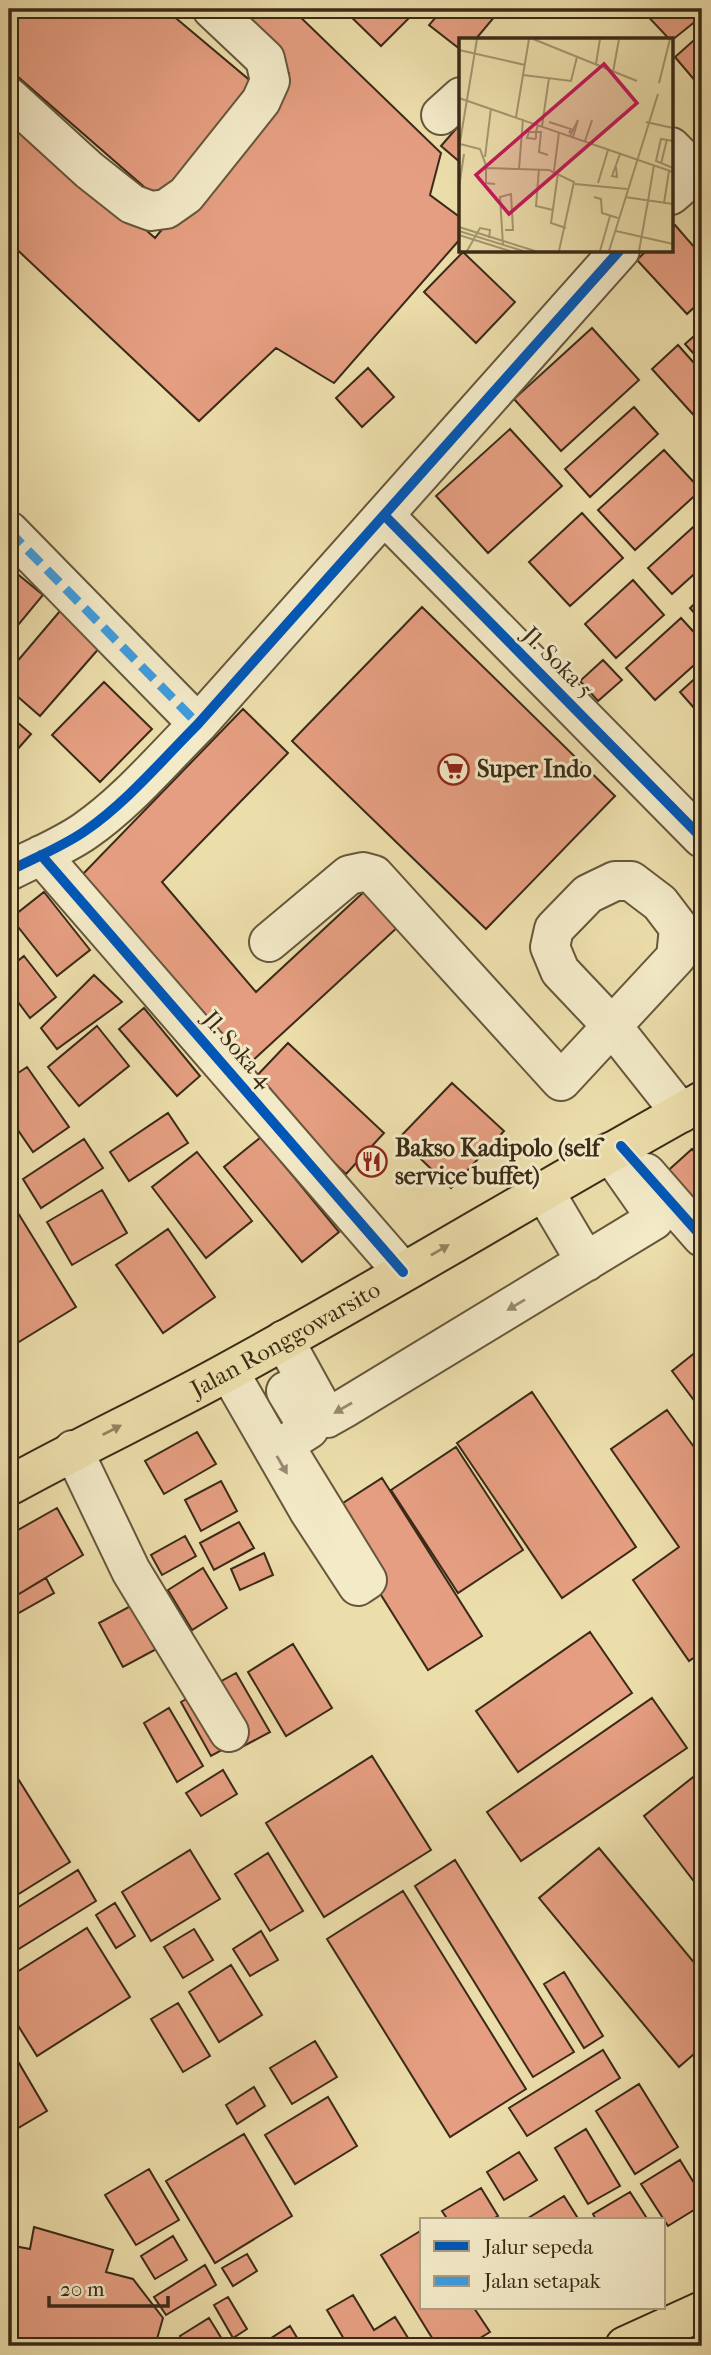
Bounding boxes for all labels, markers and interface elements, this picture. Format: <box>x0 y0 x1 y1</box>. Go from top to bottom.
inset map <box>459 38 672 252</box>
street label: Jl. Soka 5 <box>515 619 599 703</box>
supermarket icon: Super Indo <box>437 752 471 786</box>
place label: Super Indo <box>477 755 592 783</box>
street label: Jl. Soka 4 <box>196 1003 279 1094</box>
place label: Bakso Kadipolo (self service buffet) <box>395 1134 605 1190</box>
restaurant icon: Bakso Kadipolo (self service buffet) <box>355 1145 389 1179</box>
one-way arrow <box>431 1244 450 1256</box>
street label: Jalan Ronggowarsito <box>184 1275 385 1404</box>
one-way arrow <box>507 1298 526 1311</box>
one-way arrow <box>334 1402 353 1414</box>
one-way arrow <box>102 1425 122 1436</box>
one-way arrow <box>276 1455 288 1474</box>
legend <box>420 2218 666 2310</box>
text: Jalur sepeda <box>482 2235 593 2259</box>
scale bar <box>49 2264 168 2308</box>
text: Jalan setapak <box>482 2269 601 2293</box>
text: 20 m <box>60 2277 105 2301</box>

